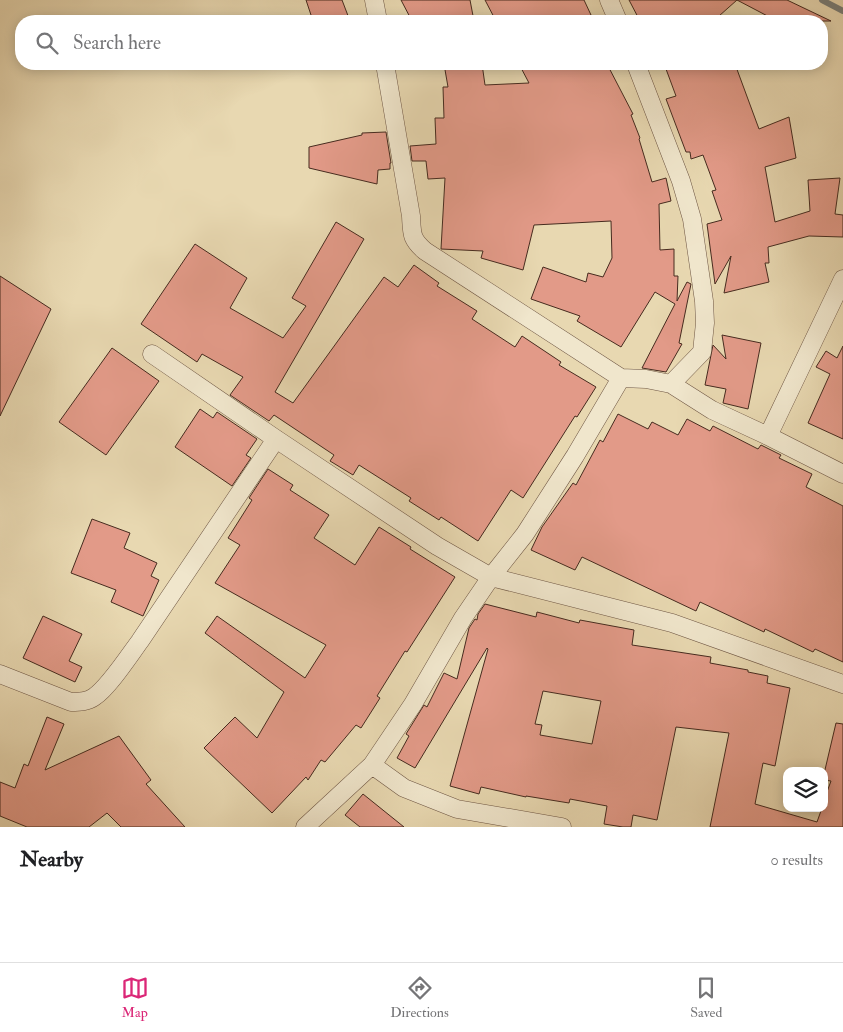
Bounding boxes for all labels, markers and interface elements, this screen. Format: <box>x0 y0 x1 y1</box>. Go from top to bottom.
search box <box>15 15 828 70</box>
icon: search <box>33 29 61 57</box>
text: Search here <box>73 31 161 55</box>
map controls <box>783 767 828 812</box>
button: layers <box>783 767 828 812</box>
text: Nearby <box>20 846 83 873</box>
text: 0 results <box>770 850 823 870</box>
tab: Map <box>121 974 149 1021</box>
tab: Directions <box>390 974 449 1021</box>
tab: Saved <box>690 974 722 1021</box>

